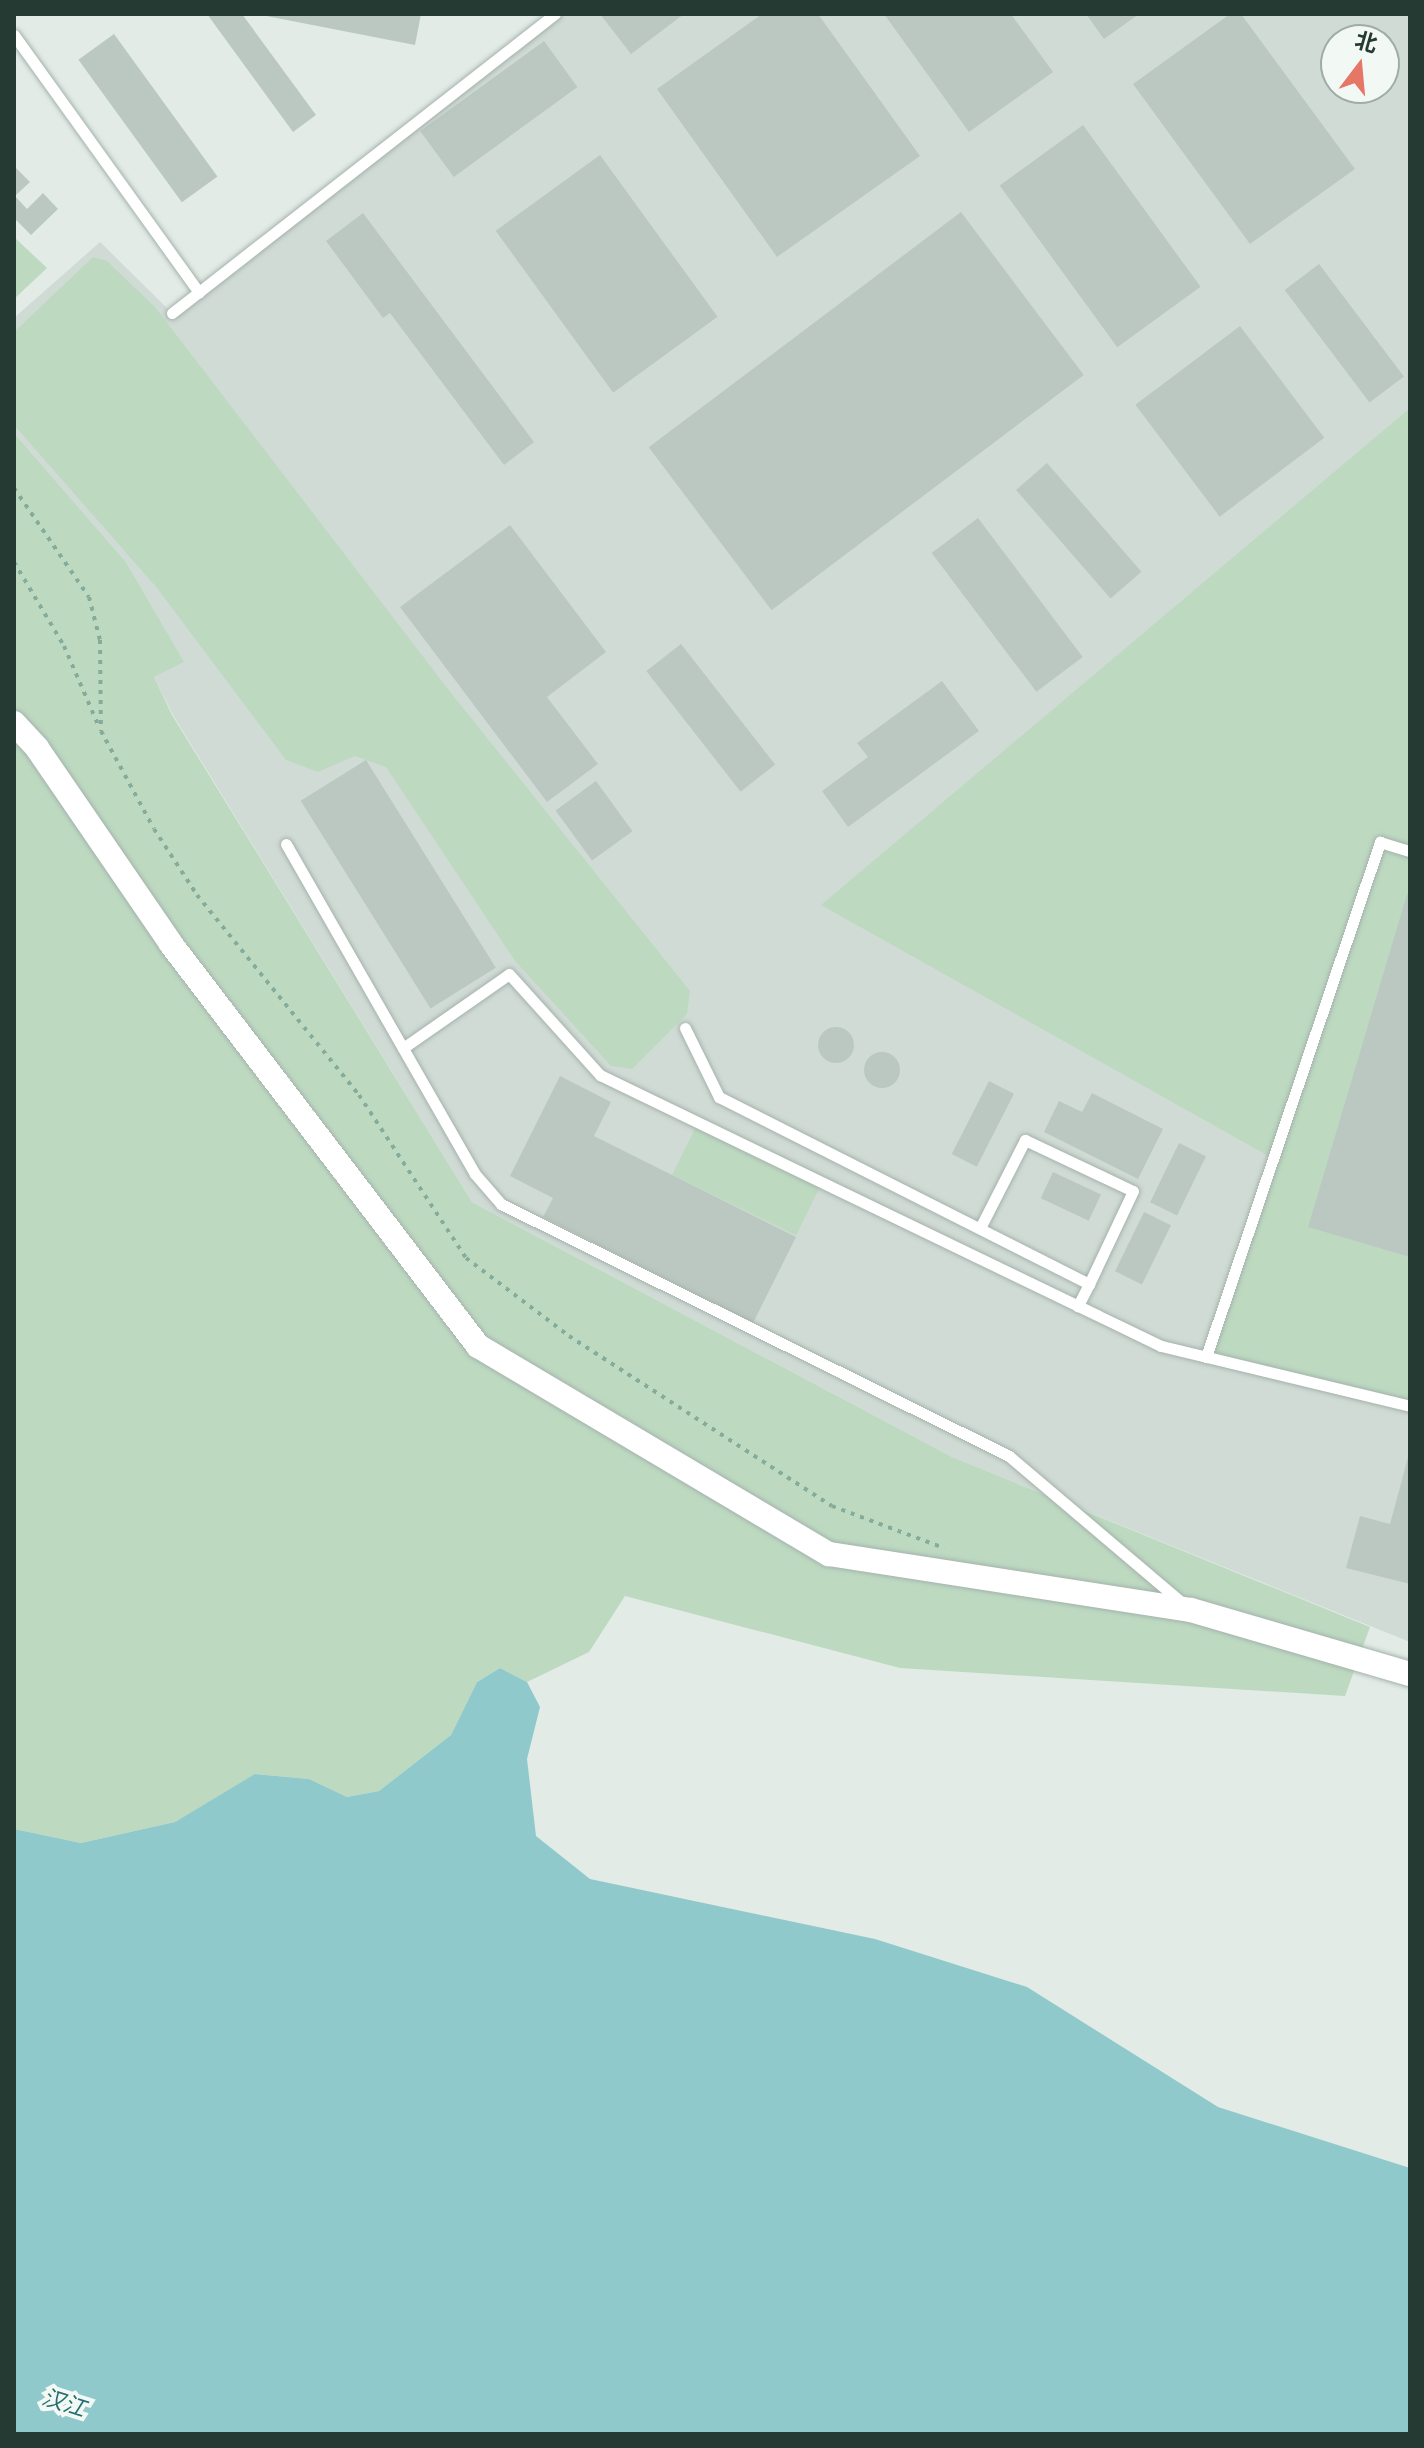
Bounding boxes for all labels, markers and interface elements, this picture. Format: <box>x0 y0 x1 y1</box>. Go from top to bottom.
north arrow <box>1320 24 1400 104</box>
text: 北 <box>1352 27 1380 57</box>
water label: 汉江 <box>39 2384 89 2422</box>

